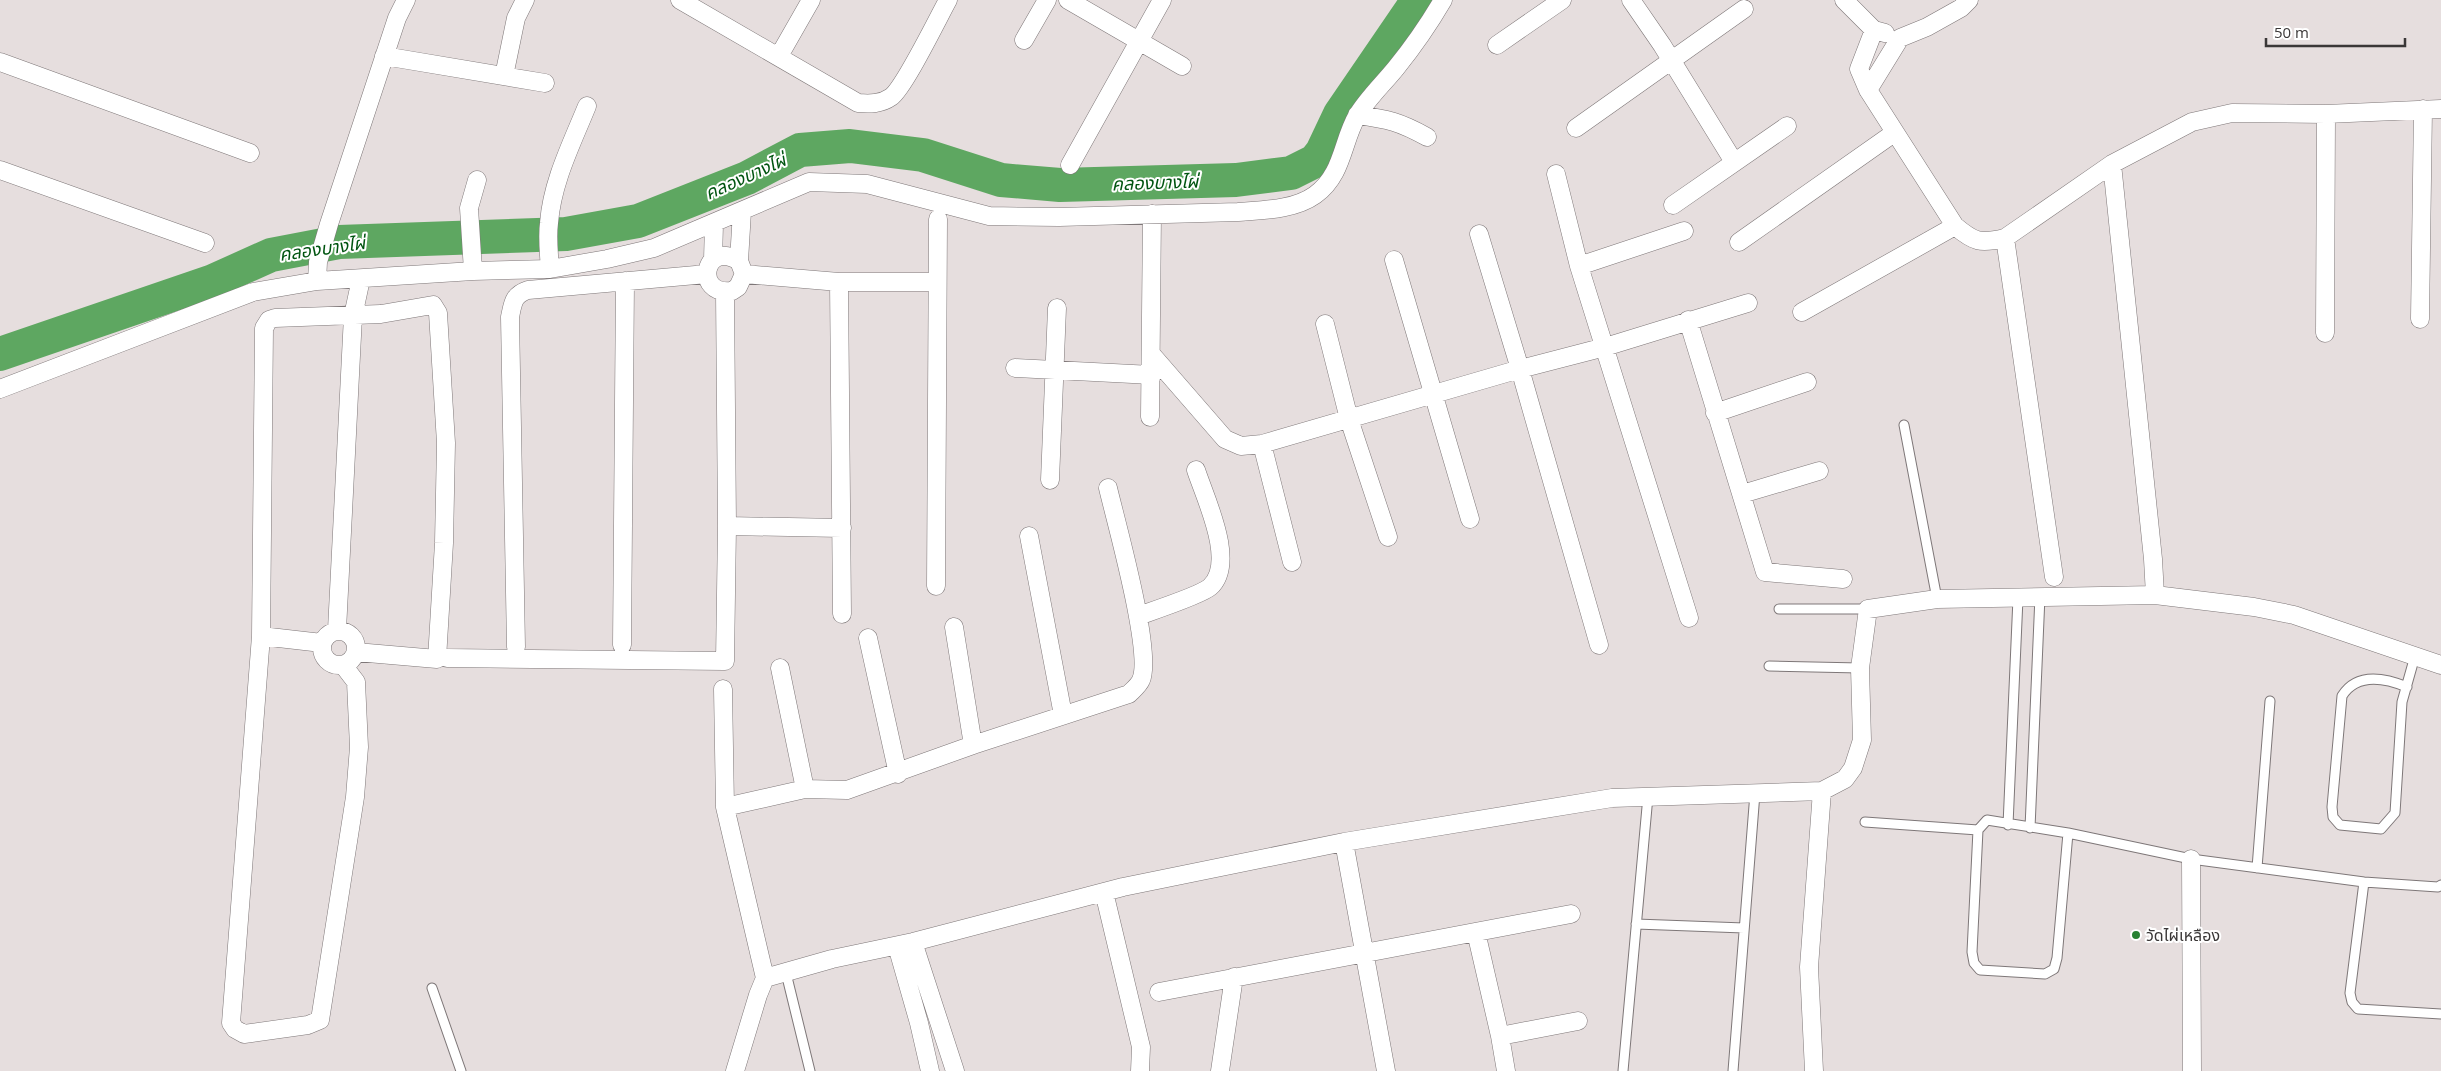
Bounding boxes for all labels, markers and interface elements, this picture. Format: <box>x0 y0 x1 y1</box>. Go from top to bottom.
scale bar <box>2266 15 2405 47</box>
text: 50 m <box>2274 22 2309 42</box>
water label: คลองบางไผ่ <box>701 146 792 205</box>
water label: คลองบางไผ่ <box>1111 168 1202 195</box>
water label: คลองบางไผ่ <box>278 230 369 266</box>
place label: วัดไผ่เหลือง <box>2146 924 2220 946</box>
marker: วัดไผ่เหลือง <box>2130 929 2142 941</box>

